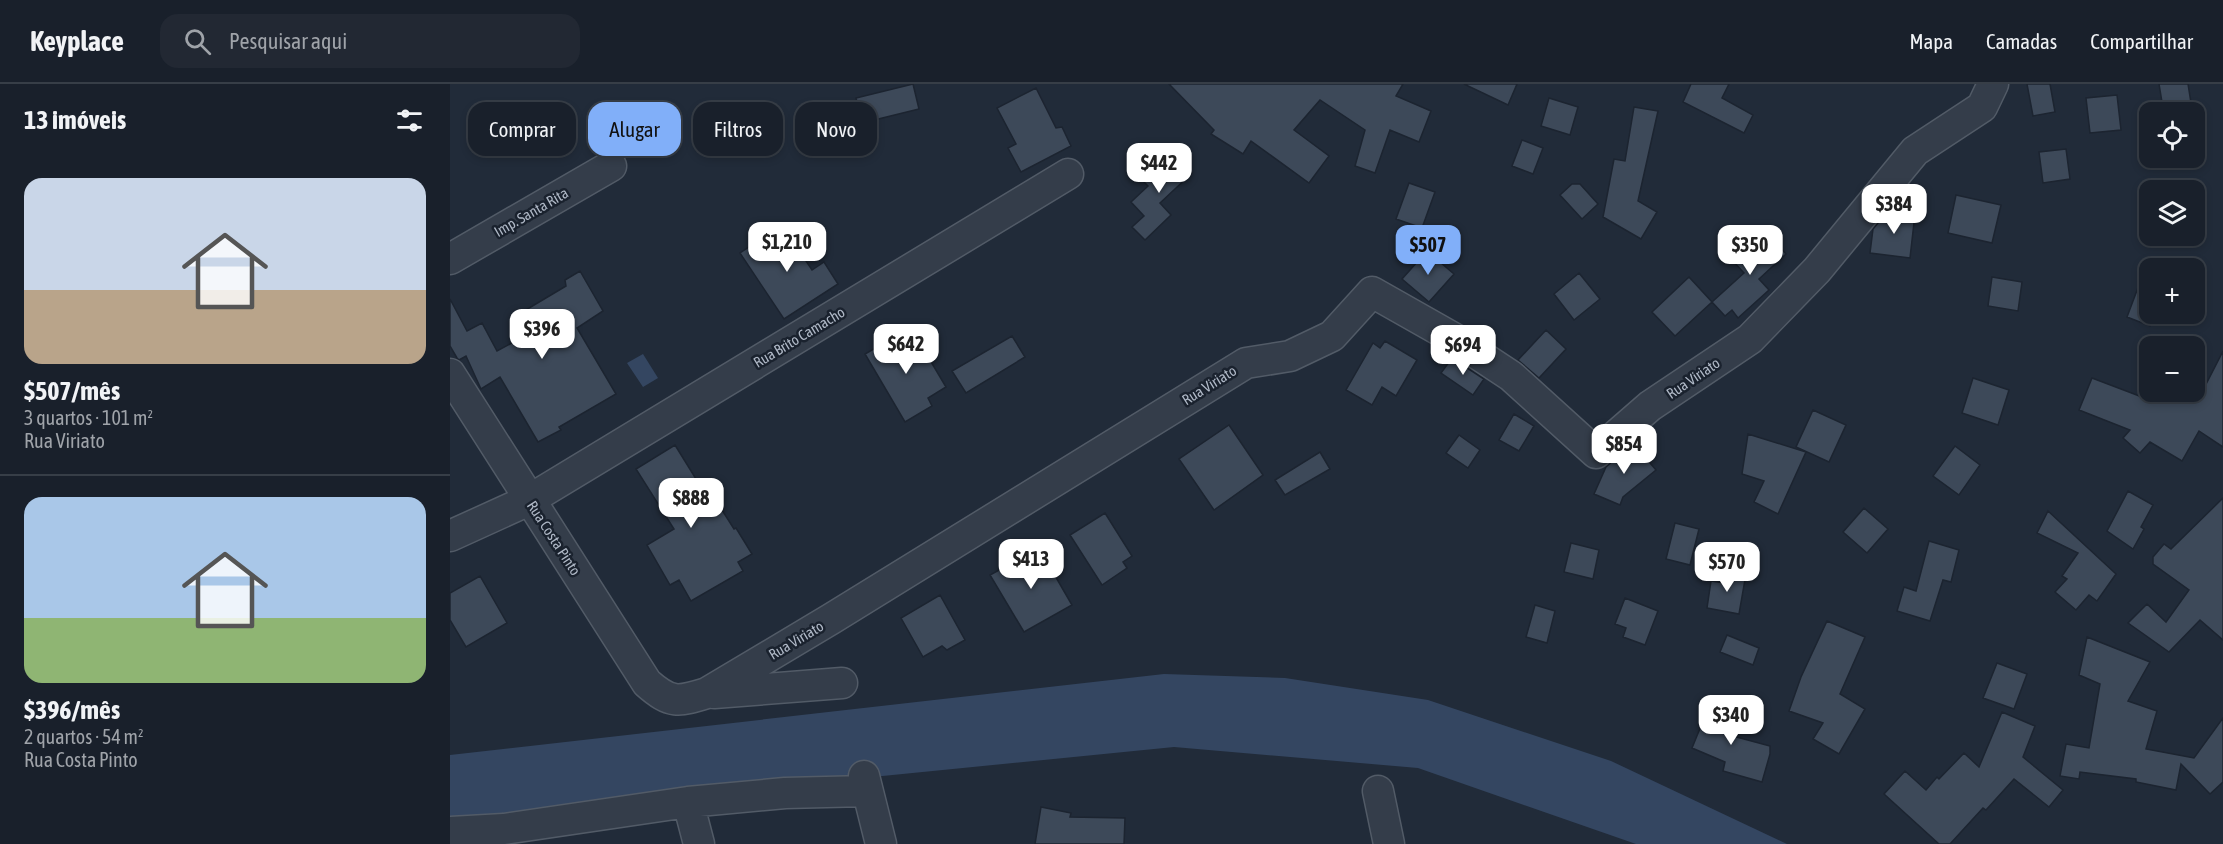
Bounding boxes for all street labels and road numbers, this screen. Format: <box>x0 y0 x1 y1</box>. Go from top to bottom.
street label: Imp. Santa Rita <box>491 184 571 240</box>
street label: Rua Brito Camacho <box>750 303 848 371</box>
street label: Rua Viriato <box>1663 354 1723 402</box>
street label: Rua Viriato <box>1179 362 1239 408</box>
street label: Rua Costa Pinto <box>524 498 584 578</box>
street label: Rua Viriato <box>766 617 826 663</box>

